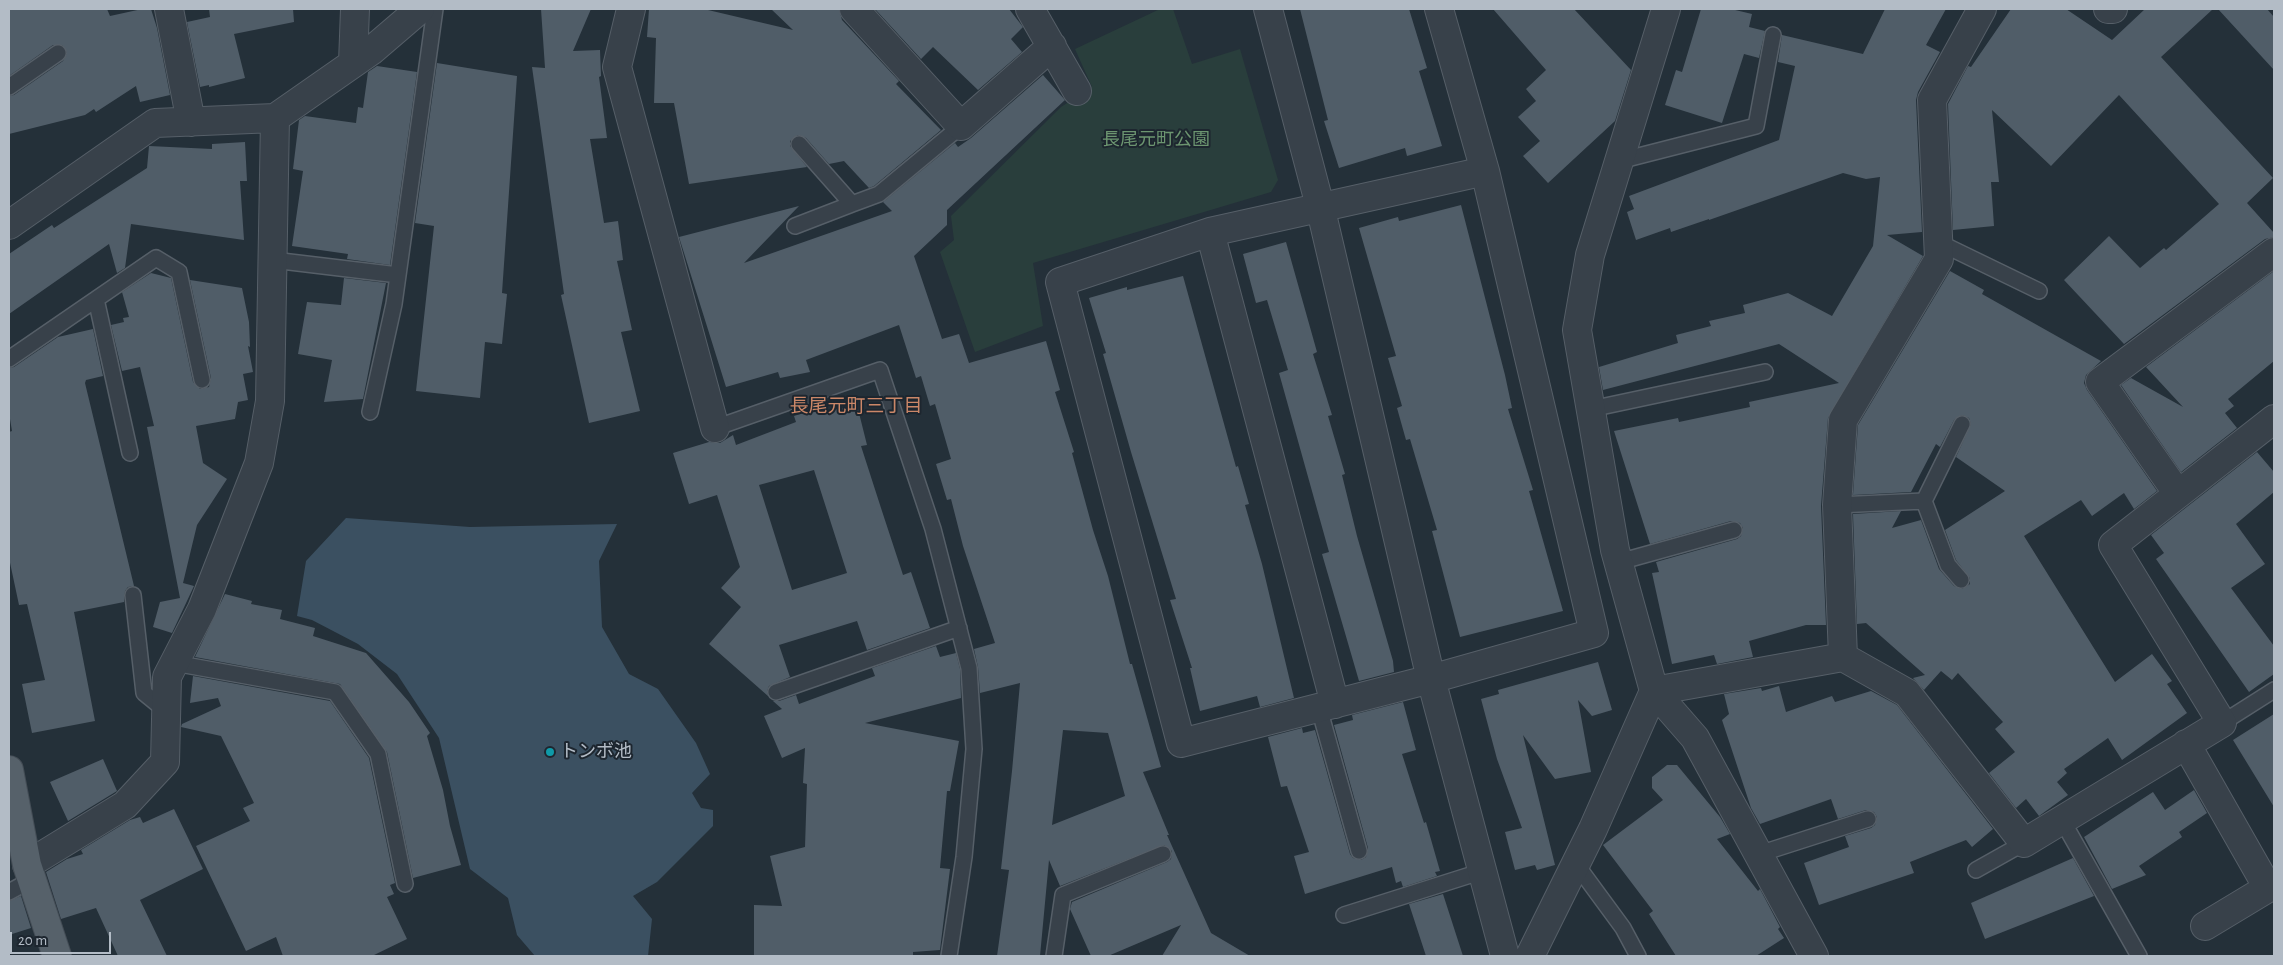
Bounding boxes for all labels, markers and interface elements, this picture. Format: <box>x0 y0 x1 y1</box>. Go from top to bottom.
park label: 長尾元町公園 <box>1102 129 1210 151</box>
district label: 長尾元町三丁目 <box>790 395 922 417</box>
place label: トンボ池 <box>560 741 632 763</box>
marker: トンボ池 <box>544 746 556 758</box>
scale bar <box>12 922 114 954</box>
text: 20 m <box>18 933 47 948</box>

